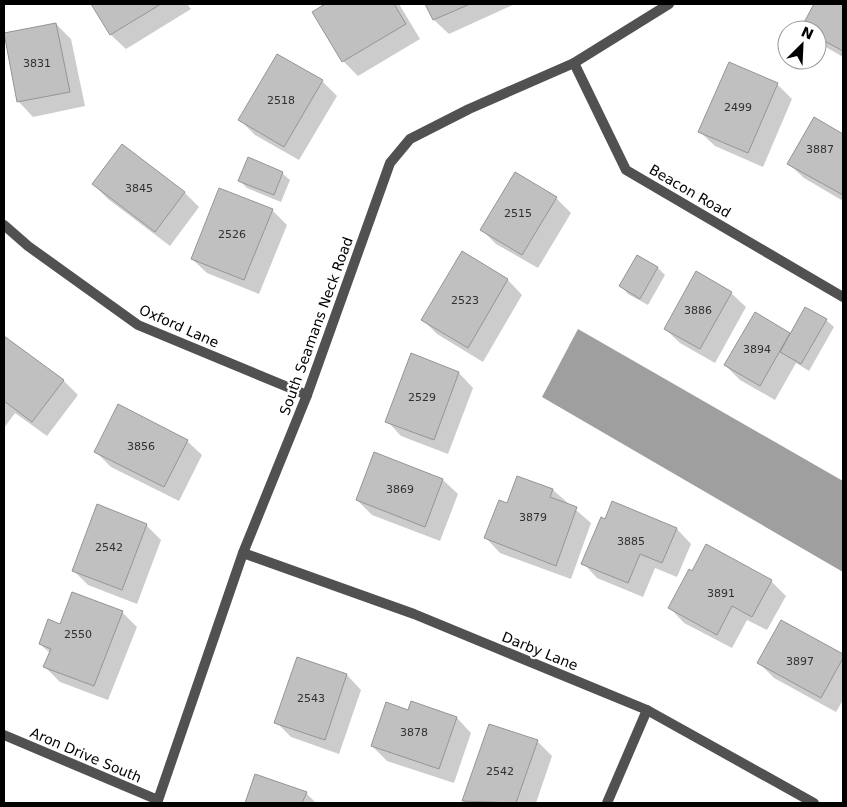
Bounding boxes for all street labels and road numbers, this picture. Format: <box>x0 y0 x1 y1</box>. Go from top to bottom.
street label: Beacon Road <box>646 161 734 221</box>
street label: South Seamans Neck Road <box>276 235 356 417</box>
street label: Oxford Lane <box>137 301 221 351</box>
street label: Darby Lane <box>500 628 580 674</box>
street label: Aron Drive South <box>28 724 144 786</box>

